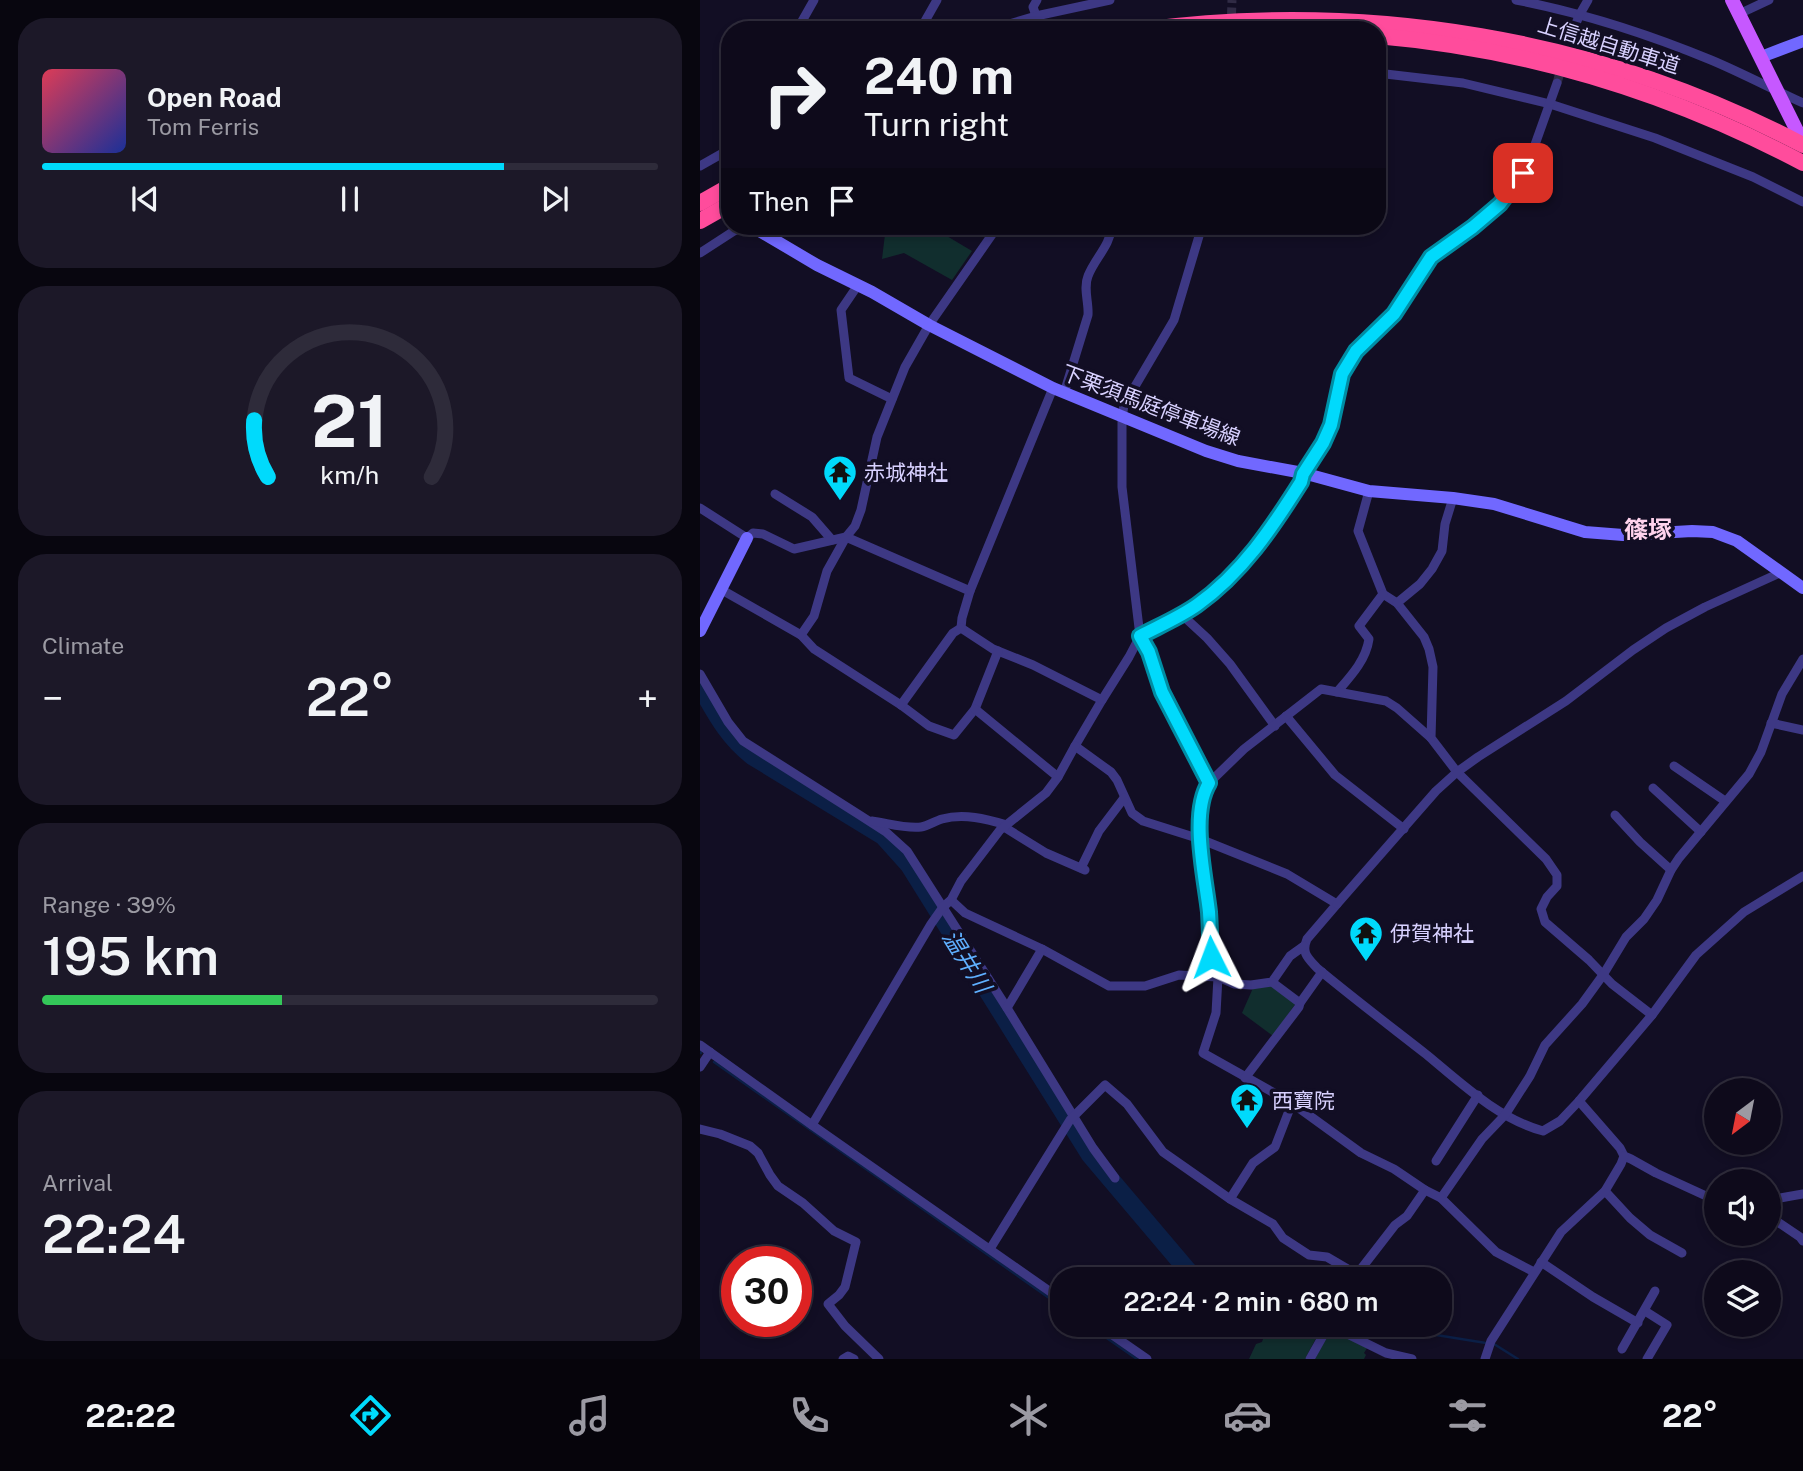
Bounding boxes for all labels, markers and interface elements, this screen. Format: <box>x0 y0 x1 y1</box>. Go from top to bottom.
street label: 上信越自動車道 <box>1535 12 1683 78</box>
text: 240 m <box>864 47 1014 105</box>
icon: right <box>749 49 840 140</box>
text: Open Road <box>147 82 282 113</box>
text: Turn right <box>864 106 1009 143</box>
text: Tom Ferris <box>147 113 259 140</box>
pin <box>1493 143 1553 203</box>
icon: arrive <box>1504 154 1542 192</box>
icon: previous <box>126 180 164 218</box>
icon: pause <box>331 180 369 218</box>
icon: next <box>536 180 574 218</box>
icon: arrive <box>823 182 861 220</box>
text: Then <box>749 186 809 217</box>
street label: 下栗須馬庭停車場線 <box>1058 359 1244 451</box>
text: 21 <box>311 379 389 464</box>
temple icon: 赤城神社 <box>821 453 859 502</box>
text: km/h <box>321 460 379 490</box>
place label: 赤城神社 <box>864 460 948 485</box>
district label: 篠塚 <box>1624 515 1672 543</box>
text: Climate <box>42 632 124 659</box>
text: 22° <box>306 667 394 728</box>
text: − <box>42 676 63 721</box>
text: + <box>637 676 658 721</box>
text: Range · 39% <box>42 891 176 918</box>
temple icon: 伊賀神社 <box>1347 914 1385 963</box>
position arrow <box>1174 920 1248 994</box>
place label: 伊賀神社 <box>1390 921 1474 946</box>
water label: 温井川 <box>937 925 998 1000</box>
text: 195 km <box>42 926 219 987</box>
north arrow <box>1704 1078 1782 1155</box>
map controls <box>1704 1078 1781 1337</box>
temple icon: 西寶院 <box>1228 1081 1266 1130</box>
place label: 西寶院 <box>1272 1088 1335 1113</box>
text: Arrival <box>42 1169 113 1196</box>
button: sound <box>1704 1169 1781 1246</box>
text: 22:24 <box>42 1204 186 1265</box>
speed limit sign: 30 <box>721 1246 812 1337</box>
button: layers <box>1704 1260 1781 1337</box>
text: 22:24 · 2 min · 680 m <box>1124 1286 1378 1317</box>
icon: directions <box>346 1391 395 1440</box>
icon: music <box>565 1391 614 1440</box>
icon: phone <box>785 1391 834 1440</box>
icon: climate <box>1004 1391 1053 1440</box>
icon: car <box>1223 1391 1272 1440</box>
icon: filters <box>1443 1391 1492 1440</box>
text: 22:22 <box>85 1397 176 1434</box>
text: 22° <box>1662 1397 1718 1434</box>

